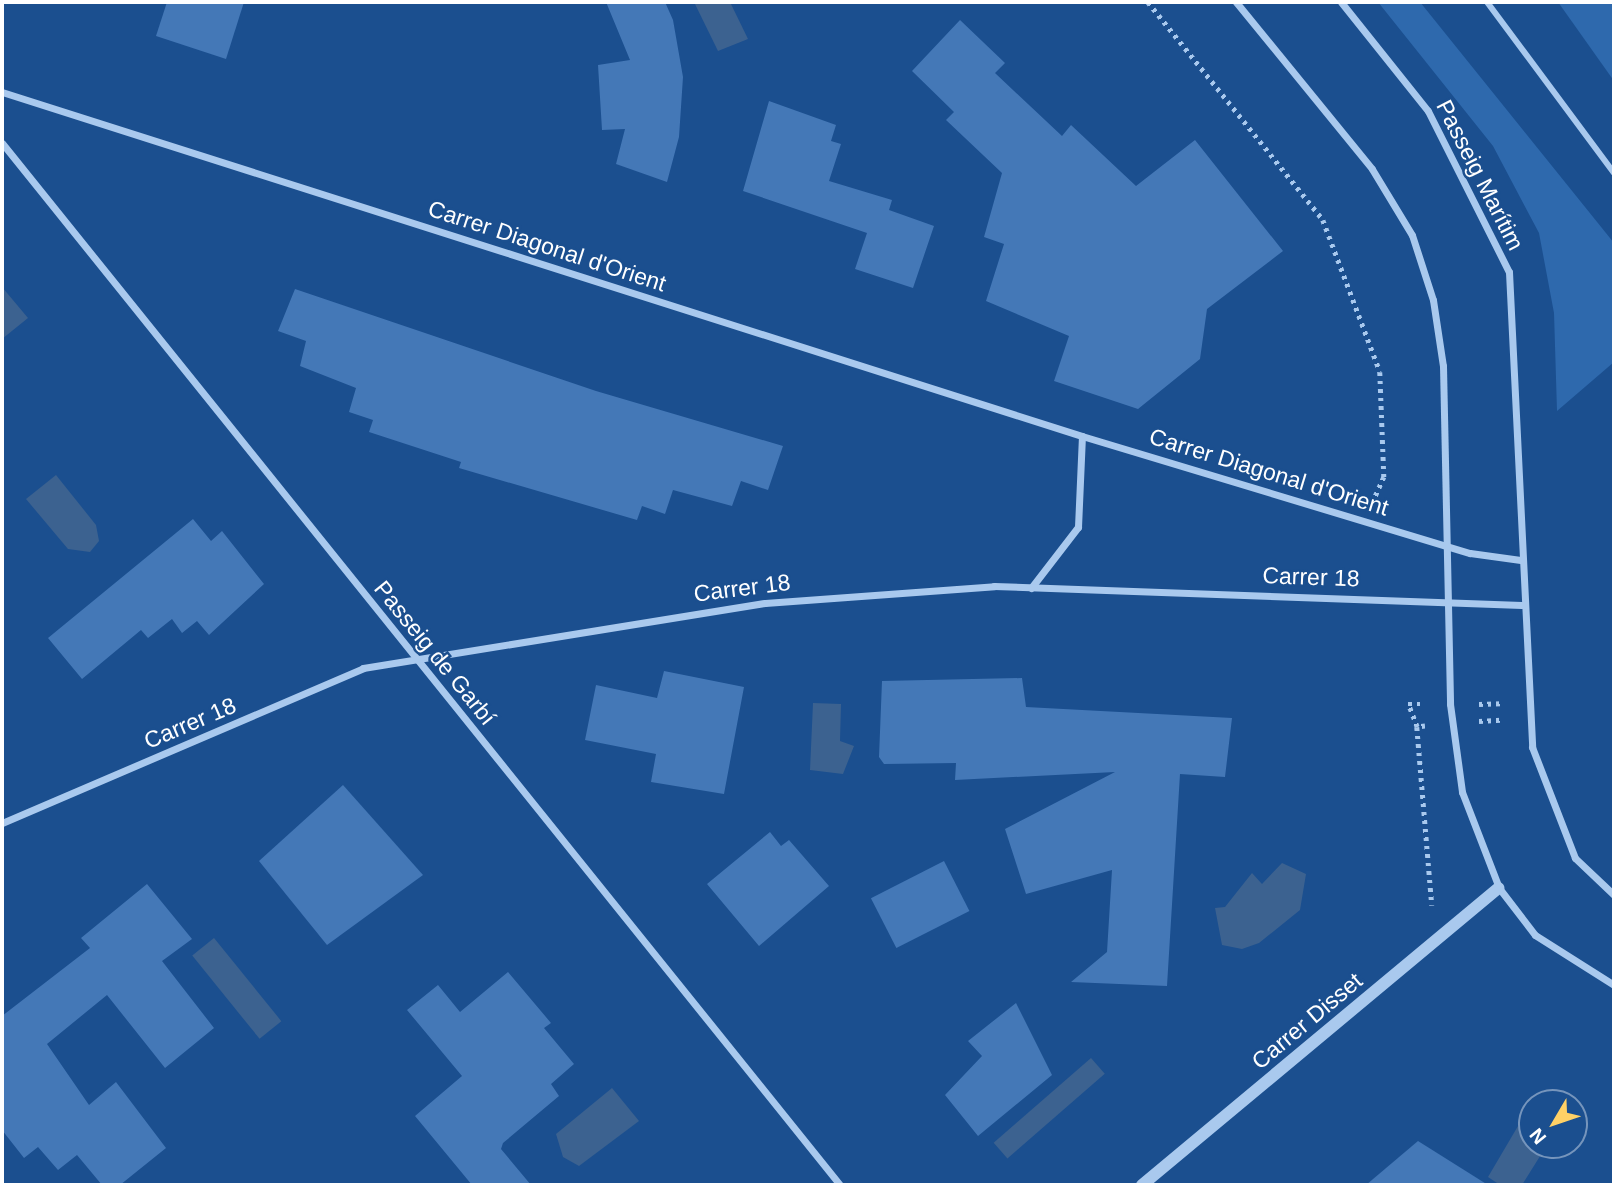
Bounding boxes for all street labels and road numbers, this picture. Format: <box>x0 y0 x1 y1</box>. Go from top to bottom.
street label: Passeig Marítim <box>1430 95 1530 255</box>
street label: Carrer Diagonal d'Orient <box>425 194 669 298</box>
street label: Carrer Diagonal d'Orient <box>1146 422 1392 522</box>
street label: Carrer 18 <box>1262 562 1360 592</box>
street label: Carrer 18 <box>692 568 792 608</box>
street label: Passeig de Garbí <box>368 575 502 731</box>
street label: Carrer 18 <box>140 691 240 755</box>
street label: Carrer Disset <box>1246 967 1368 1075</box>

